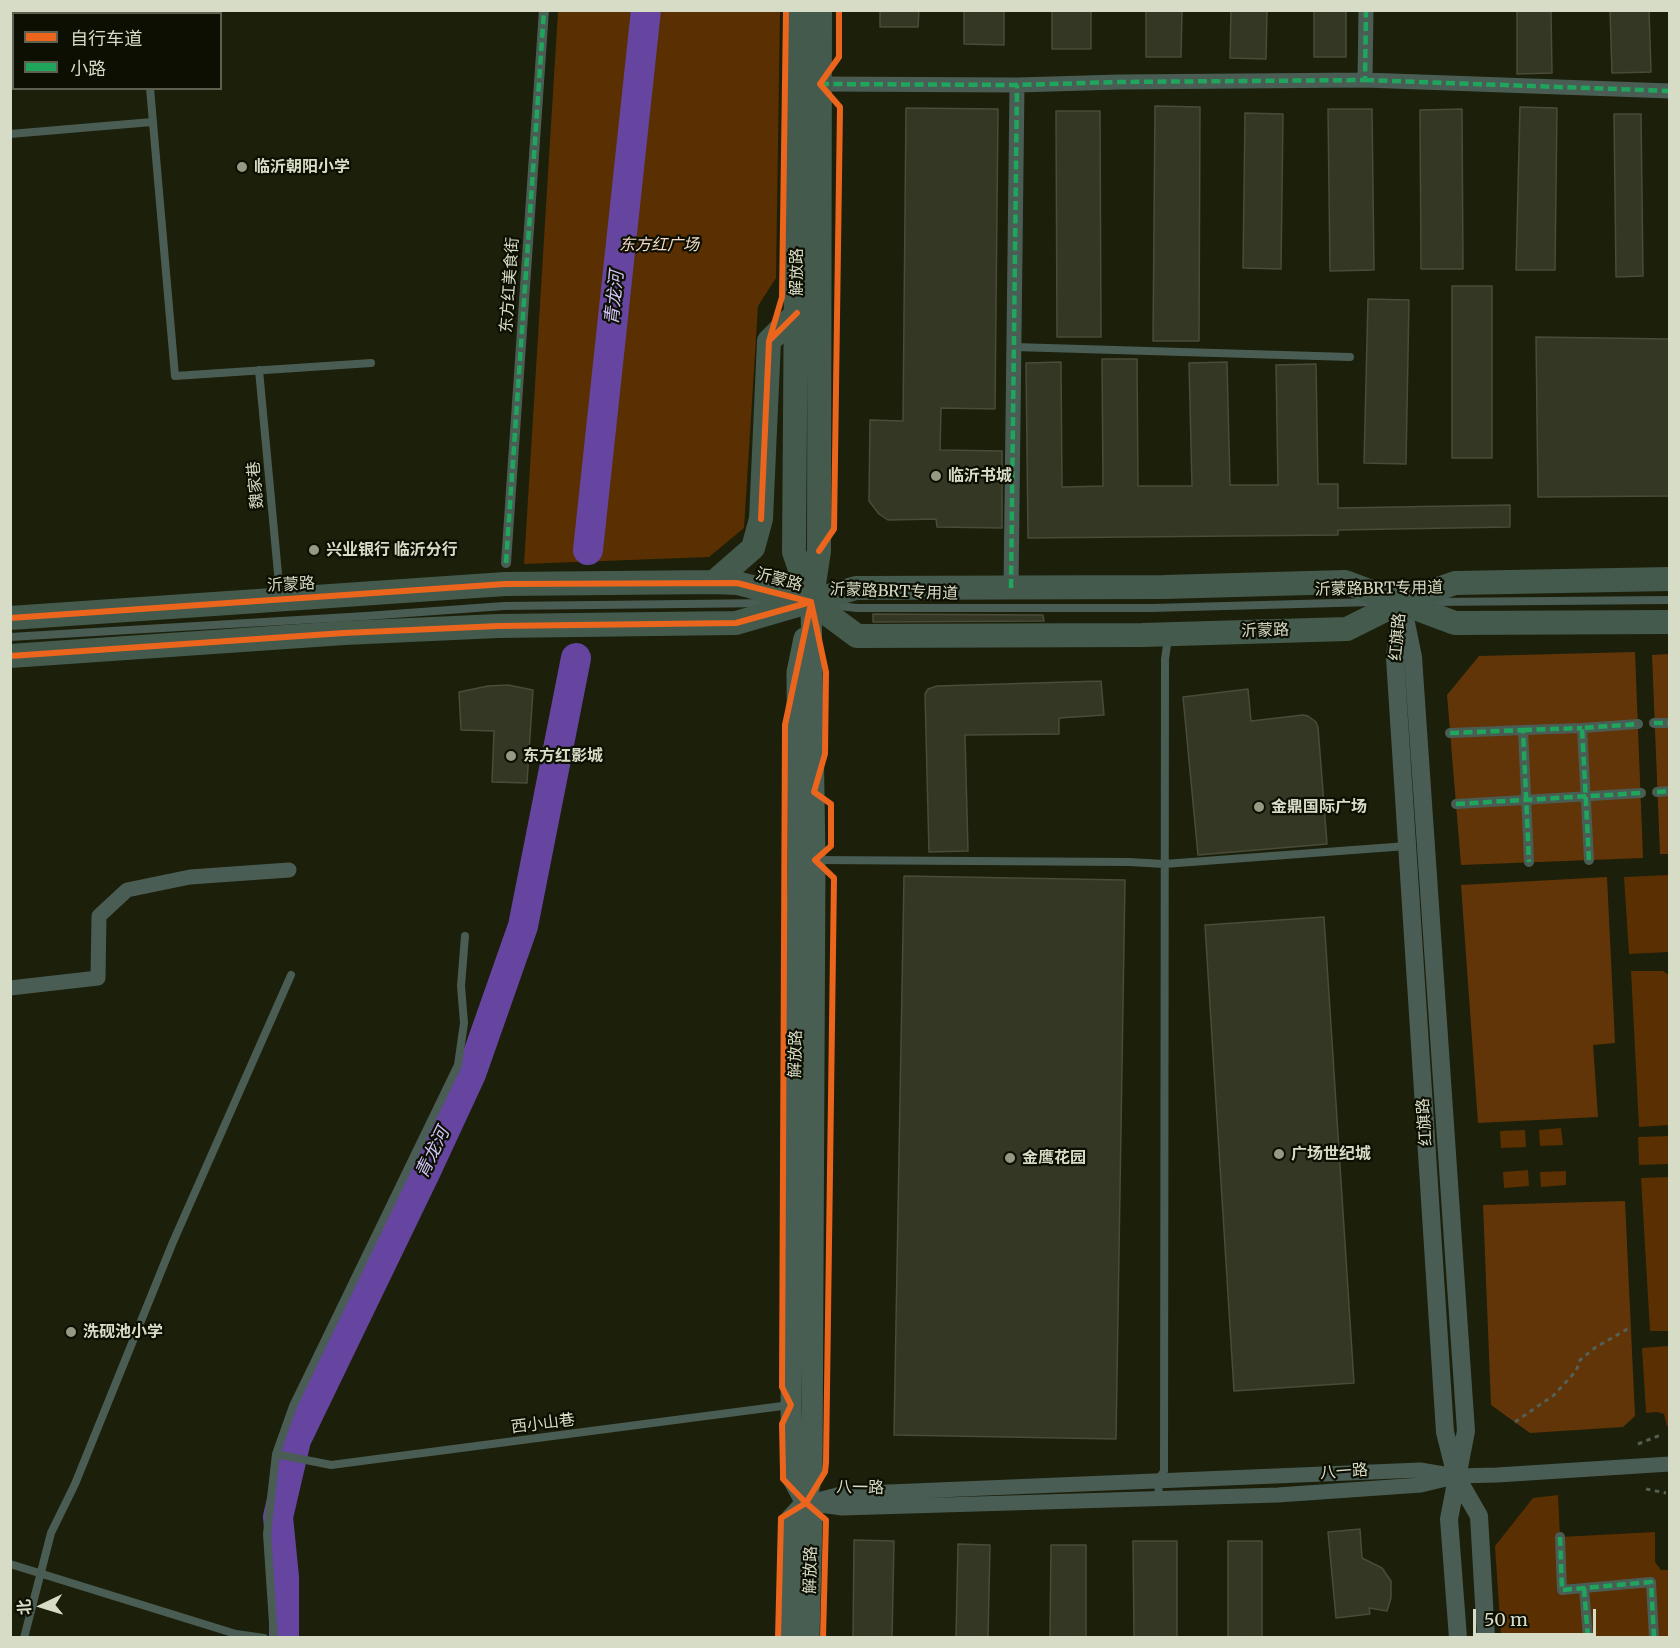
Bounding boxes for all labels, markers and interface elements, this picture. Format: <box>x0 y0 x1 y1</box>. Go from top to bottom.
legend <box>12 12 222 90</box>
text: 自行车道 <box>70 27 142 50</box>
text: 小路 <box>70 57 106 80</box>
place label: 临沂朝阳小学 <box>254 157 350 177</box>
marker: 临沂朝阳小学 <box>235 160 249 174</box>
park label: 东方红广场 <box>619 235 699 255</box>
street label: 东方红美食街 <box>497 236 523 334</box>
street label: 解放路 <box>787 248 807 296</box>
water label: 青龙河 <box>601 270 629 326</box>
street label: 魏家巷 <box>244 460 268 510</box>
place label: 临沂书城 <box>948 466 1012 486</box>
marker: 临沂书城 <box>929 469 943 483</box>
place label: 兴业银行 临沂分行 <box>326 540 458 560</box>
marker: 兴业银行 临沂分行 <box>307 543 321 557</box>
street label: 沂蒙路 <box>753 565 805 595</box>
street label: 沂蒙路 <box>267 574 315 596</box>
street label: 沂蒙路BRT专用道 <box>1315 578 1443 600</box>
street label: 沂蒙路BRT专用道 <box>829 580 959 604</box>
street label: 红旗路 <box>1386 612 1410 662</box>
street label: 沂蒙路 <box>1241 621 1289 641</box>
place label: 东方红影城 <box>523 746 603 766</box>
marker: 东方红影城 <box>504 749 518 763</box>
place label: 金鼎国际广场 <box>1271 797 1367 817</box>
marker: 金鼎国际广场 <box>1252 800 1266 814</box>
street label: 解放路 <box>786 1030 806 1078</box>
street label: 红旗路 <box>1414 1097 1436 1147</box>
water label: 青龙河 <box>411 1124 455 1182</box>
place label: 广场世纪城 <box>1291 1144 1371 1164</box>
marker: 广场世纪城 <box>1272 1147 1286 1161</box>
place label: 金鹰花园 <box>1022 1148 1086 1168</box>
marker: 金鹰花园 <box>1003 1151 1017 1165</box>
place label: 洗砚池小学 <box>83 1322 163 1342</box>
marker: 洗砚池小学 <box>64 1325 78 1339</box>
street label: 西小山巷 <box>510 1411 576 1437</box>
street label: 八一路 <box>1319 1461 1369 1483</box>
street label: 八一路 <box>836 1478 884 1498</box>
street label: 解放路 <box>801 1546 821 1594</box>
north arrow <box>12 1576 72 1636</box>
scale bar <box>1476 1597 1599 1635</box>
text: 北 <box>14 1599 35 1616</box>
text: 50 m <box>1484 1608 1528 1631</box>

